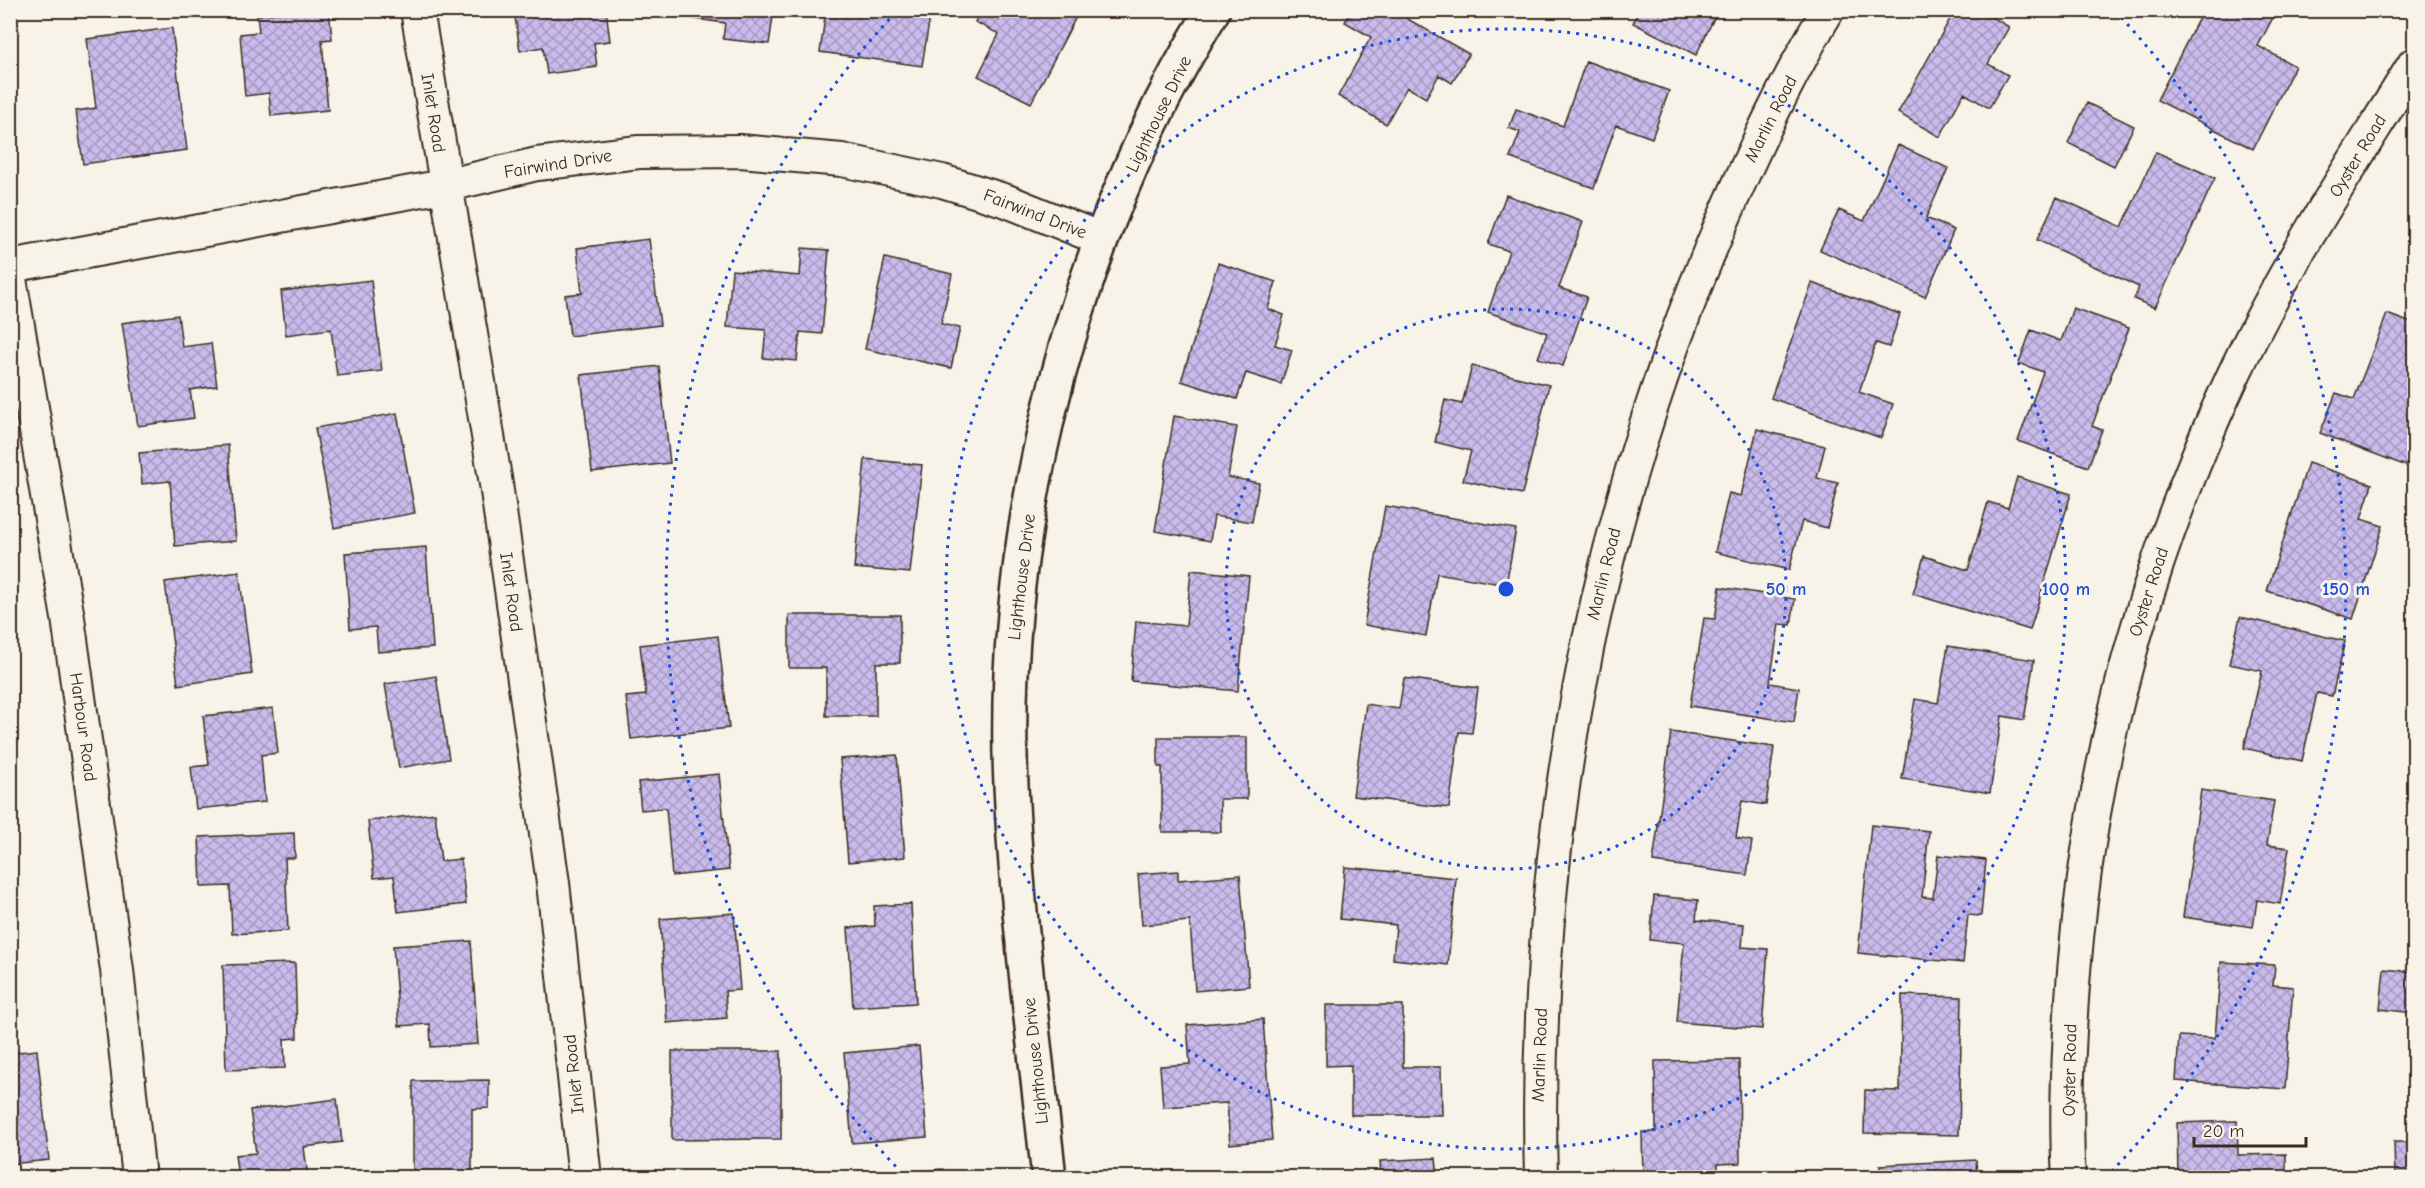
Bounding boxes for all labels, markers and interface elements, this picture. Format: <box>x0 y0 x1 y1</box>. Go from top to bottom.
street label: Lighthouse Drive <box>1122 52 1196 176</box>
street label: Inlet Road <box>416 72 450 154</box>
street label: Marlin Road <box>1740 72 1802 166</box>
street label: Oyster Road <box>2325 111 2391 201</box>
street label: Fairwind Drive <box>503 145 613 183</box>
street label: Fairwind Drive <box>980 185 1090 243</box>
street label: Lighthouse Drive <box>1004 513 1040 641</box>
street label: Marlin Road <box>1582 526 1626 622</box>
street label: Oyster Road <box>2125 545 2173 639</box>
street label: Inlet Road <box>495 551 527 633</box>
centre of rings <box>1496 579 1516 599</box>
text: 50 m <box>1766 579 1806 600</box>
text: 100 m <box>2042 579 2090 600</box>
text: 150 m <box>2322 579 2370 600</box>
street label: Harbour Road <box>65 671 101 783</box>
street label: Lighthouse Drive <box>1019 997 1053 1125</box>
street label: Marlin Road <box>1528 1007 1552 1103</box>
street label: Oyster Road <box>2059 1023 2081 1117</box>
street label: Inlet Road <box>559 1033 589 1115</box>
scale bar <box>2194 1110 2306 1148</box>
text: 20 m <box>2203 1121 2244 1142</box>

